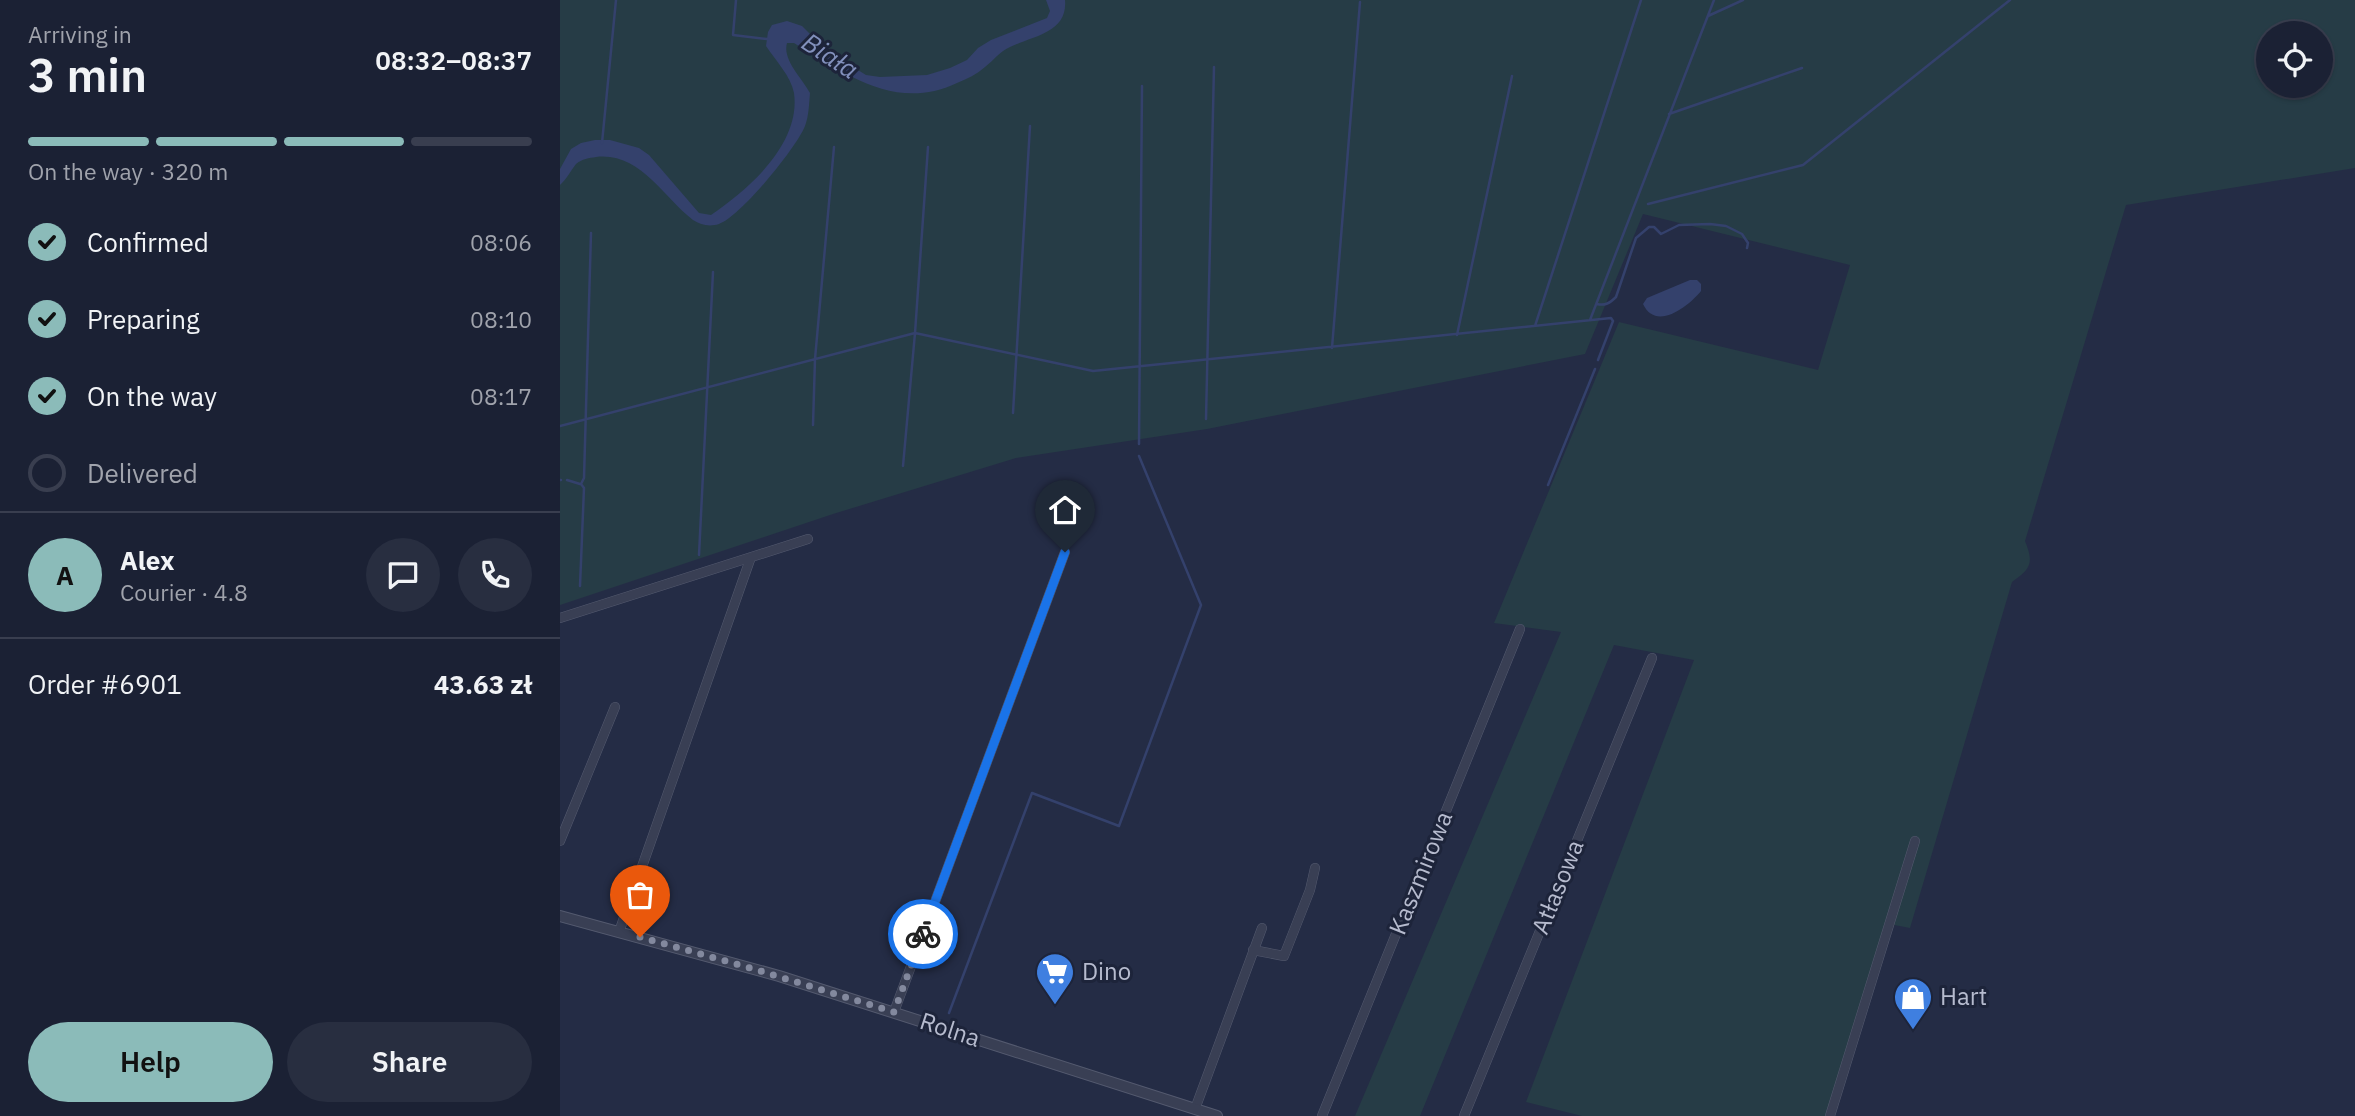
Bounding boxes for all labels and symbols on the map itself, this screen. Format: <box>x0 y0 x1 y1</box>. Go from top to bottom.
water label: Biała <box>796 24 865 86</box>
pin <box>1035 480 1095 552</box>
street label: Kaszmirowa <box>1381 806 1459 939</box>
street label: Atłasowa <box>1524 834 1591 939</box>
pin <box>610 865 670 937</box>
courier <box>888 899 958 969</box>
supermarket icon: Dino <box>1034 951 1076 1006</box>
place label: Dino <box>1082 955 1131 987</box>
shop icon: Hart <box>1892 976 1934 1031</box>
place label: Hart <box>1940 980 1987 1012</box>
street label: Rolna <box>916 1004 985 1054</box>

